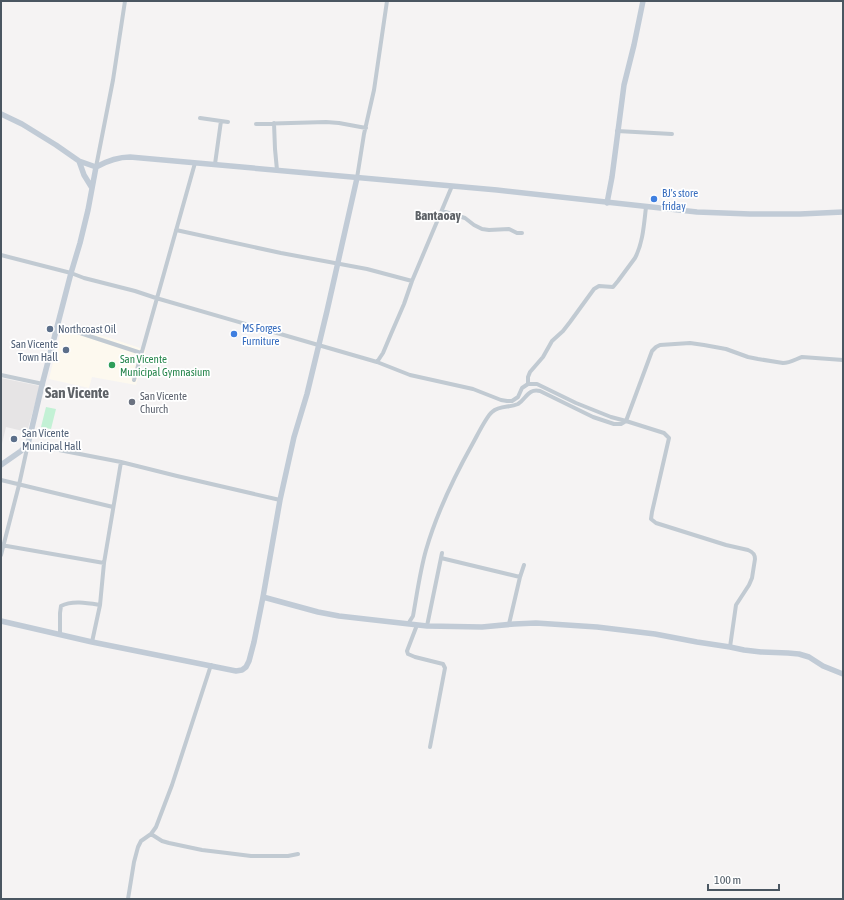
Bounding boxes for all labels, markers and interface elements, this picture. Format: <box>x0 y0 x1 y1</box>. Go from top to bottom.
place label: BJ's store friday <box>662 187 698 212</box>
marker: BJ's store friday <box>649 194 659 204</box>
district label: Bantaoay <box>415 208 462 223</box>
place label: MS Forges Furniture <box>242 322 281 347</box>
place label: Northcoast Oil <box>58 323 116 335</box>
marker: Northcoast Oil <box>45 324 55 334</box>
marker: MS Forges Furniture <box>229 329 239 339</box>
place label: San Vicente Town Hall <box>11 338 58 363</box>
marker: San Vicente Town Hall <box>61 345 71 355</box>
place label: San Vicente Municipal Gymnasium <box>120 353 210 378</box>
marker: San Vicente Municipal Gymnasium <box>107 360 117 370</box>
district label: San Vicente <box>45 384 109 401</box>
place label: San Vicente Church <box>140 390 187 415</box>
marker: San Vicente Church <box>127 397 137 407</box>
place label: San Vicente Municipal Hall <box>22 427 81 452</box>
marker: San Vicente Municipal Hall <box>9 434 19 444</box>
scale bar <box>708 866 779 892</box>
text: 100 m <box>714 873 741 887</box>

